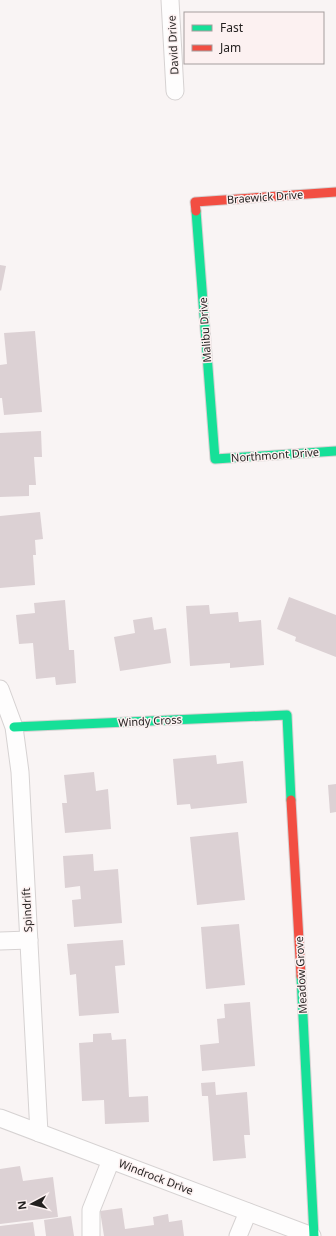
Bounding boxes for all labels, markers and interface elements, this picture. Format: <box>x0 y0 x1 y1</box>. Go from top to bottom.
legend <box>184 12 324 64</box>
street label: David Drive <box>163 15 182 75</box>
text: Fast <box>220 19 244 36</box>
text: Jam <box>219 39 241 56</box>
street label: Braewick Drive <box>226 186 304 207</box>
street label: Malibu Drive <box>195 297 214 363</box>
street label: Northmont Drive <box>230 444 319 465</box>
street label: Windy Cross <box>118 711 182 730</box>
street label: Spindrift <box>18 887 35 933</box>
street label: Meadow Grove <box>291 936 310 1014</box>
street label: Windrock Drive <box>117 1155 196 1198</box>
north arrow <box>12 1184 52 1224</box>
text: N <box>14 1200 30 1211</box>

